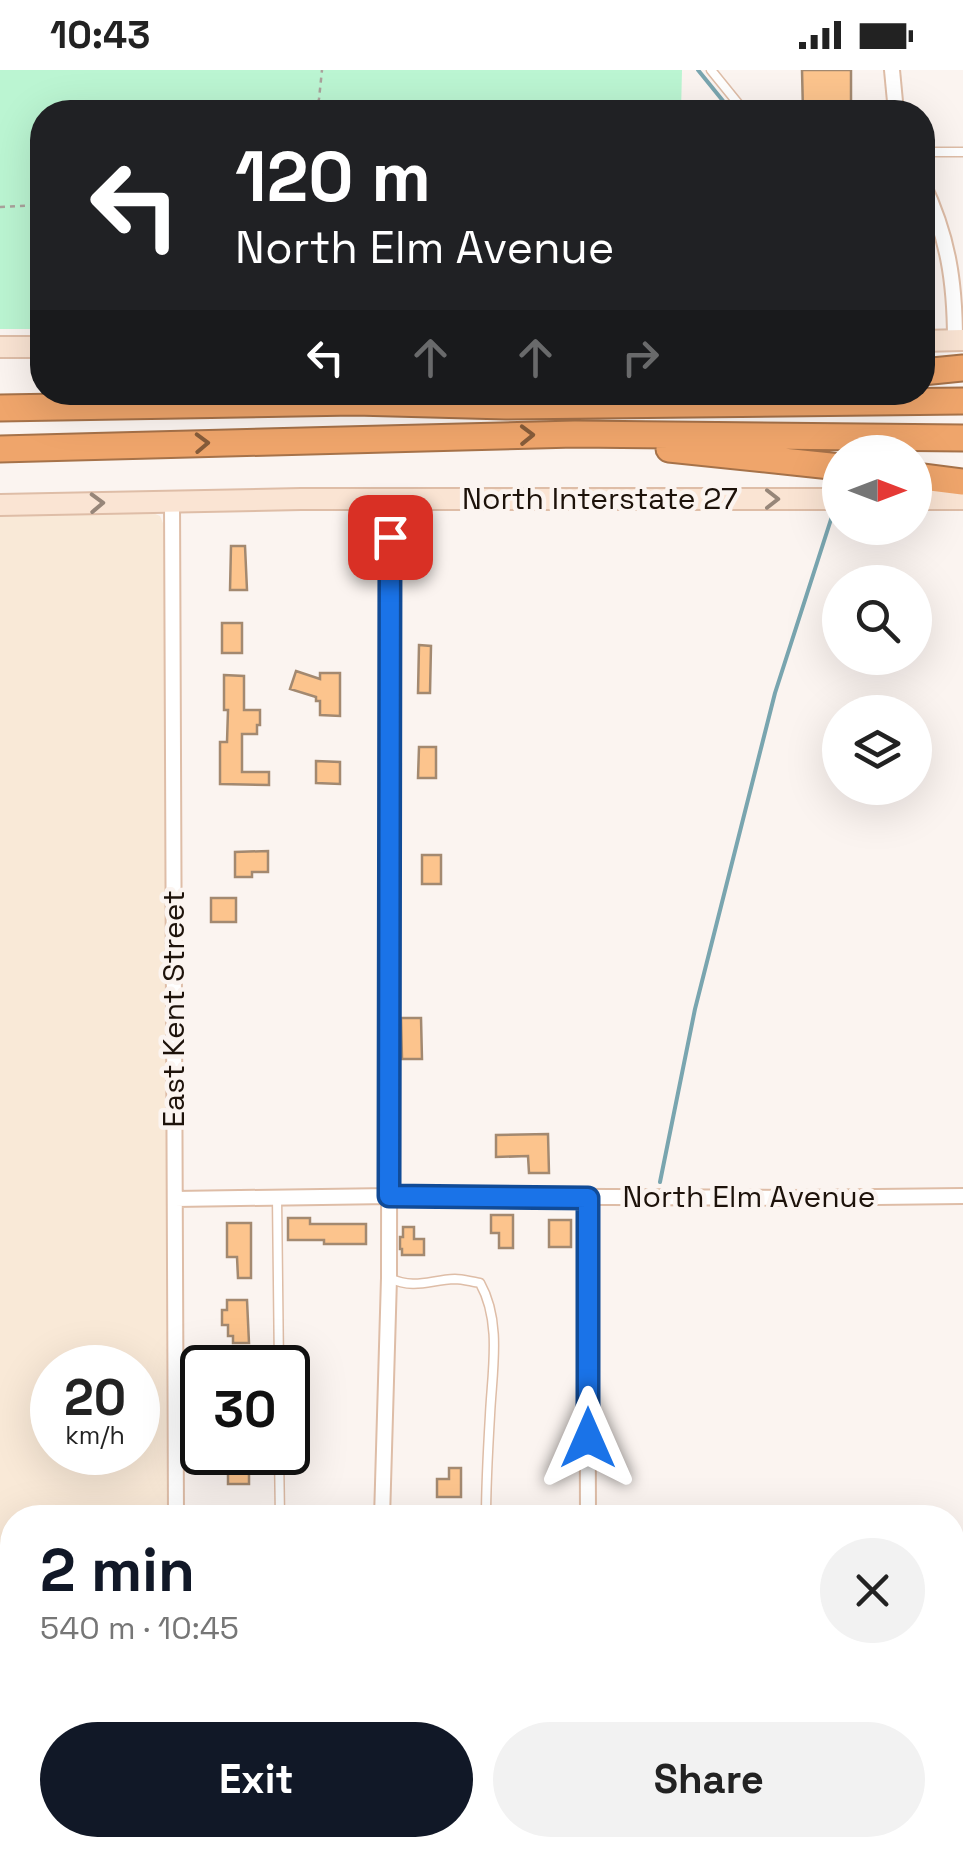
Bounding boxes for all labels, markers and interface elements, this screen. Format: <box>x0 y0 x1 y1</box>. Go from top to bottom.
text: 10:43 <box>50 11 150 59</box>
text: 120 m <box>235 132 431 221</box>
icon: left <box>70 140 200 270</box>
text: North Elm Avenue <box>235 219 614 276</box>
icon: left <box>298 330 353 385</box>
icon: ahead <box>403 330 458 385</box>
icon: ahead <box>508 330 563 385</box>
icon: right <box>613 330 668 385</box>
one-way arrow <box>520 424 536 445</box>
one-way arrow <box>195 432 211 453</box>
north arrow <box>822 435 932 545</box>
map controls <box>822 435 932 805</box>
street label: North Interstate 27 <box>462 479 738 518</box>
one-way arrow <box>766 488 781 510</box>
one-way arrow <box>90 492 106 513</box>
pin <box>348 495 433 580</box>
icon: arrive <box>363 510 418 565</box>
button: search <box>822 565 932 675</box>
button: layers <box>822 695 932 805</box>
street label: East Kent Street <box>154 890 193 1128</box>
street label: North Elm Avenue <box>623 1177 875 1216</box>
speed limit sign: 30 <box>180 1345 310 1475</box>
text: 20 <box>64 1366 126 1430</box>
position arrow <box>536 1386 640 1490</box>
text: km/h <box>65 1419 125 1451</box>
text: 2 min <box>40 1532 195 1609</box>
button: close <box>820 1538 925 1643</box>
text: 540 m · 10:45 <box>40 1608 239 1648</box>
button: Exit <box>40 1722 473 1837</box>
button: Share <box>493 1722 925 1837</box>

